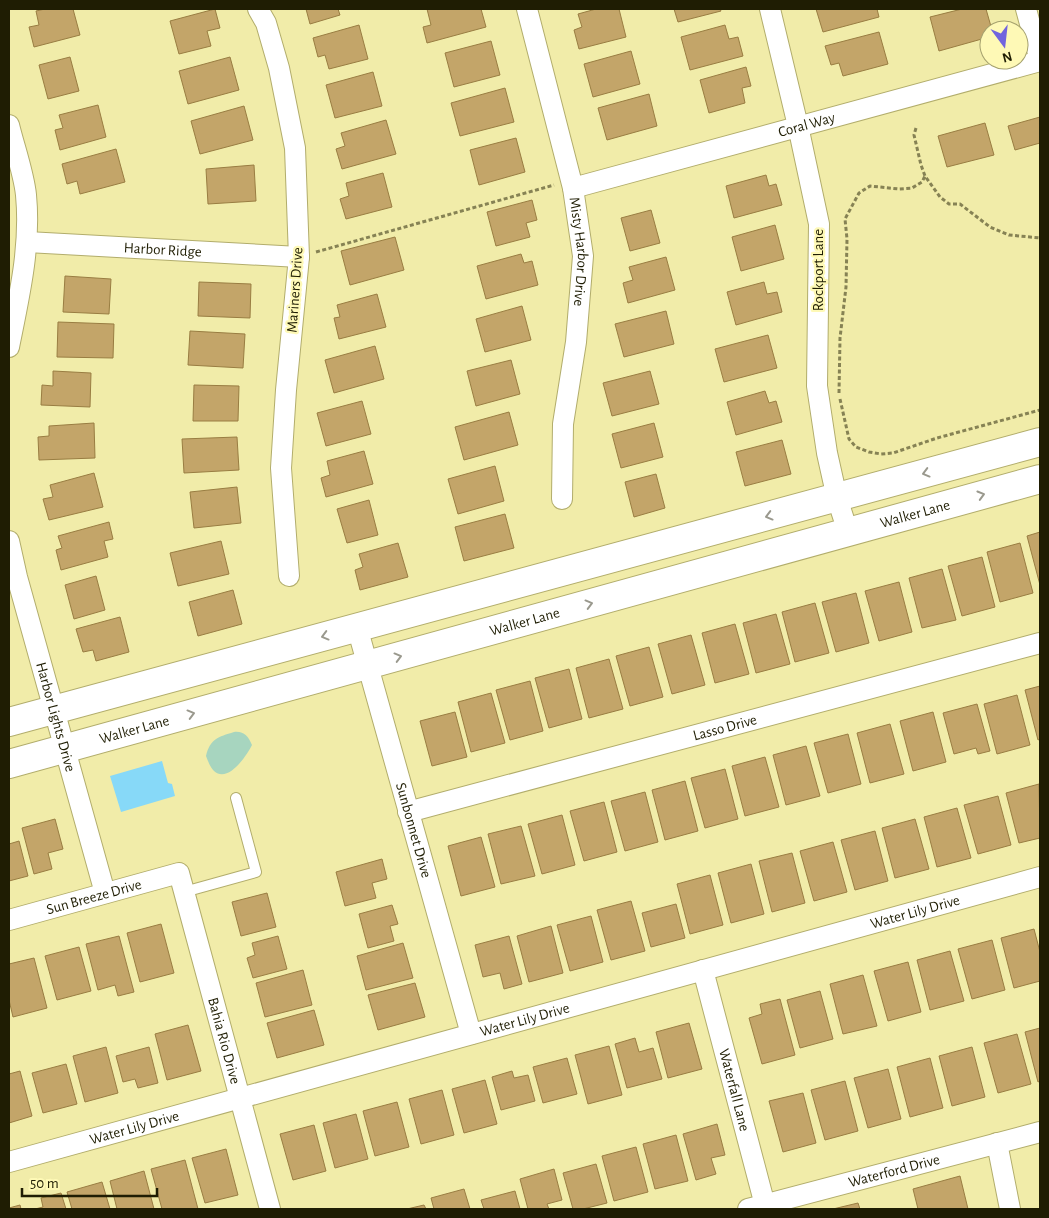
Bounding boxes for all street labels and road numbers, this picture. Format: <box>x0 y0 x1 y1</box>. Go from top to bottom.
street label: Coral Way <box>776 109 837 139</box>
street label: Misty Harbor Drive <box>567 196 591 307</box>
street label: Rockport Lane <box>811 229 826 311</box>
street label: Harbor Ridge <box>123 240 202 259</box>
street label: Mariners Drive <box>285 247 305 333</box>
street label: Walker Lane <box>878 497 952 530</box>
street label: Walker Lane <box>488 605 561 638</box>
street label: Harbor Lights Drive <box>34 660 78 773</box>
street label: Lasso Drive <box>691 712 758 743</box>
street label: Walker Lane <box>98 713 171 746</box>
street label: Sunbonnet Drive <box>393 781 434 880</box>
street label: Sun Breeze Drive <box>45 876 143 917</box>
street label: Water Lily Drive <box>869 892 961 931</box>
street label: Bahia Rio Drive <box>206 996 243 1086</box>
street label: Water Lily Drive <box>478 1000 571 1039</box>
street label: Waterfall Lane <box>717 1047 753 1133</box>
street label: Water Lily Drive <box>88 1108 181 1147</box>
street label: Waterford Drive <box>847 1151 941 1190</box>

